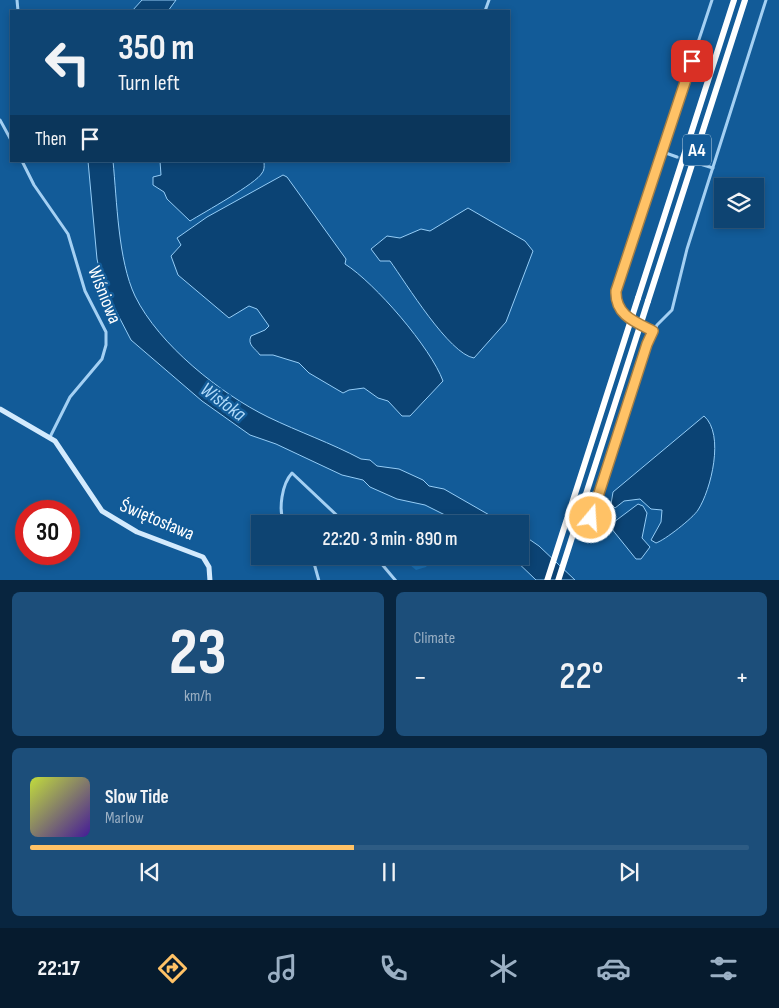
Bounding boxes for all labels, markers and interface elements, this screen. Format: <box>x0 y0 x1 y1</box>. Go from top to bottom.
text: 350 m <box>118 27 194 70</box>
icon: left <box>35 30 100 95</box>
pin <box>671 40 713 82</box>
icon: arrive <box>678 47 706 75</box>
text: Turn left <box>118 70 180 97</box>
icon: arrive <box>76 125 104 153</box>
text: Then <box>35 128 66 151</box>
road number: A4 <box>683 134 711 166</box>
map controls <box>714 178 764 228</box>
button: layers <box>714 178 764 228</box>
street label: Wiśniowa <box>82 263 126 327</box>
water label: Wisłoka <box>196 377 250 427</box>
position arrow <box>564 491 616 543</box>
street label: Świętosława <box>116 494 198 546</box>
speed limit sign: 30 <box>15 500 80 565</box>
text: 22:20 · 3 min · 890 m <box>323 528 457 551</box>
text: 23 <box>169 615 227 693</box>
text: Climate <box>414 629 455 648</box>
text: 22° <box>559 654 603 699</box>
text: − <box>414 661 427 694</box>
text: + <box>735 661 749 694</box>
text: km/h <box>184 687 212 706</box>
text: Slow Tide <box>105 786 169 809</box>
text: Marlow <box>105 809 144 828</box>
icon: previous <box>136 858 164 886</box>
icon: pause <box>375 858 403 886</box>
icon: next <box>615 858 643 886</box>
icon: directions <box>155 951 190 986</box>
icon: music <box>265 951 300 986</box>
icon: phone <box>376 951 411 986</box>
icon: climate <box>486 951 521 986</box>
icon: car <box>596 951 631 986</box>
icon: filters <box>706 951 741 986</box>
text: 22:17 <box>38 955 80 982</box>

